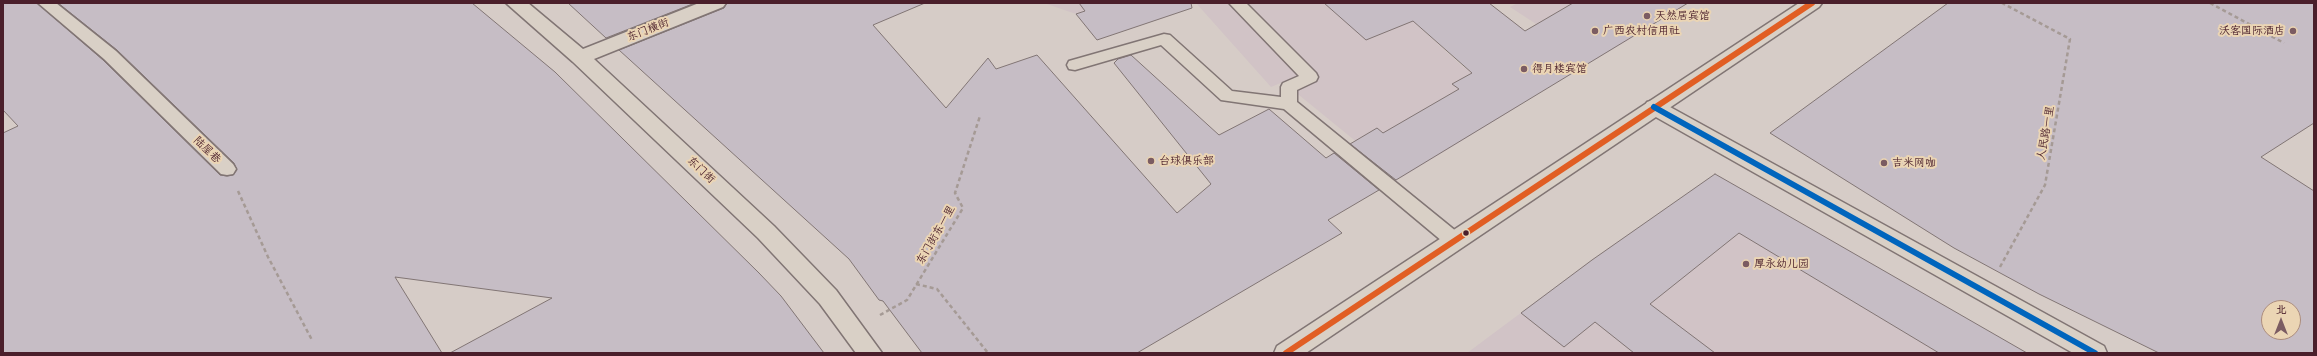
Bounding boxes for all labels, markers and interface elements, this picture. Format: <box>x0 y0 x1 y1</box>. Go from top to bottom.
place label: 天然居宾馆 <box>1655 9 1710 23</box>
marker: 天然居宾馆 <box>1642 11 1652 21</box>
street label: 东门横街 <box>625 16 671 44</box>
place label: 广西农村信用社 <box>1603 24 1680 38</box>
place label: 沃客国际酒店 <box>2219 24 2285 38</box>
marker: 广西农村信用社 <box>1590 26 1600 36</box>
marker: 沃客国际酒店 <box>2288 26 2298 36</box>
place label: 得月楼宾馆 <box>1532 62 1587 76</box>
marker: 得月楼宾馆 <box>1519 64 1529 74</box>
street label: 人民路一里 <box>2035 105 2057 161</box>
street label: 陆屋巷 <box>191 134 223 166</box>
street label: 东门街 <box>684 154 718 186</box>
place label: 台球俱乐部 <box>1159 154 1214 168</box>
marker: 台球俱乐部 <box>1146 156 1156 166</box>
place label: 吉米网咖 <box>1892 156 1936 170</box>
marker: 吉米网咖 <box>1879 158 1889 168</box>
street label: 东门街东一里 <box>914 203 958 267</box>
unlabelled marker <box>1461 228 1471 238</box>
place label: 厚永幼儿园 <box>1754 257 1809 271</box>
marker: 厚永幼儿园 <box>1741 259 1751 269</box>
north arrow <box>2261 300 2301 340</box>
text: 北 <box>2276 302 2287 316</box>

